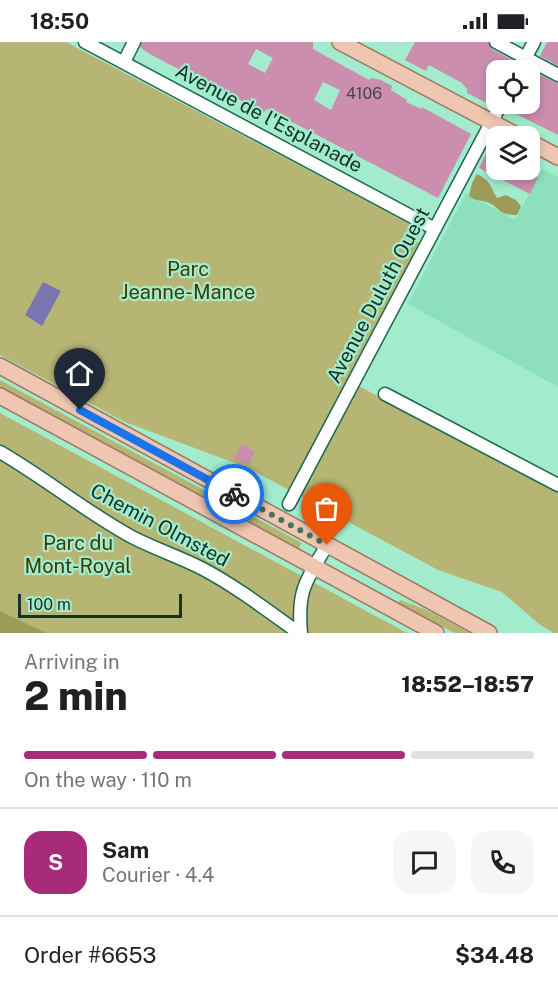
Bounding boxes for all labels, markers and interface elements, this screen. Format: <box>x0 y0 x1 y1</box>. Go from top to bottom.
text: 18:50 <box>30 8 89 34</box>
street label: Avenue de l'Esplanade <box>171 58 367 178</box>
map controls <box>486 60 540 180</box>
button: locate <box>486 60 540 114</box>
house number: 4106 <box>346 84 382 103</box>
button: layers <box>486 126 540 180</box>
street label: Avenue Duluth Ouest <box>321 203 435 387</box>
park label: Parc Jeanne-Mance <box>121 257 255 304</box>
pin <box>54 348 105 410</box>
icon: home <box>63 357 96 390</box>
courier <box>204 464 264 524</box>
street label: Chemin Olmsted <box>86 478 234 572</box>
icon: bike <box>218 478 251 511</box>
pin <box>301 483 352 545</box>
icon: bag <box>310 492 343 525</box>
park label: Parc du Mont-Royal <box>25 531 131 578</box>
scale bar <box>18 591 182 618</box>
text: 100 m <box>27 595 71 614</box>
text: Arriving in <box>24 650 119 674</box>
text: 18:52–18:57 <box>401 671 534 697</box>
text: 2 min <box>24 673 128 719</box>
text: On the way · 110 m <box>24 768 192 792</box>
button: chat <box>393 831 456 894</box>
button: phone <box>471 831 534 894</box>
text: Sam <box>102 837 149 863</box>
text: S <box>48 849 63 875</box>
text: Courier · 4.4 <box>102 863 214 887</box>
text: Order #6653 <box>24 942 156 968</box>
text: $34.48 <box>455 942 534 968</box>

